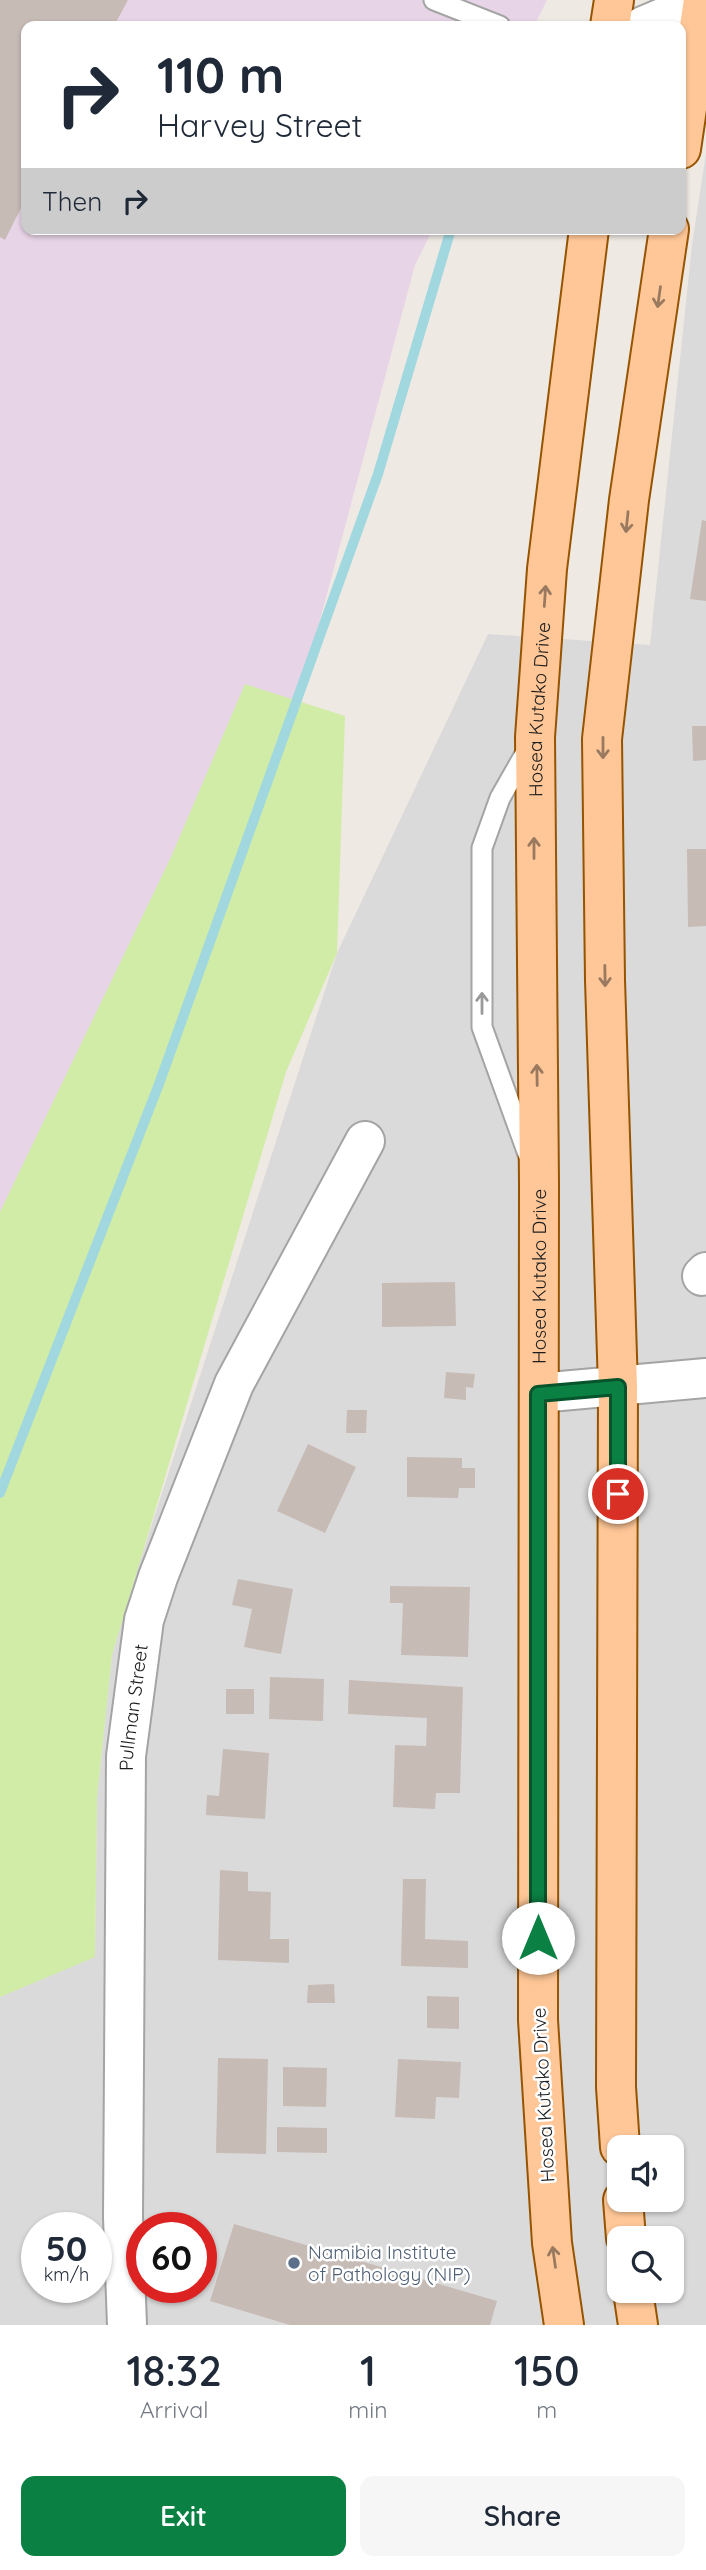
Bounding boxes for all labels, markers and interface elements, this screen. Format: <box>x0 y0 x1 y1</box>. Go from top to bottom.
text: 110 m <box>157 44 284 105</box>
icon: right <box>42 49 133 140</box>
text: Harvey Street <box>157 105 362 145</box>
icon: right <box>116 182 154 220</box>
text: Then <box>42 185 102 218</box>
one-way arrow <box>652 285 665 308</box>
one-way arrow <box>620 510 633 533</box>
one-way arrow <box>539 585 552 608</box>
street label: Hosea Kutako Drive <box>523 621 555 797</box>
one-way arrow <box>596 736 610 759</box>
one-way arrow <box>527 836 541 859</box>
one-way arrow <box>598 964 612 987</box>
one-way arrow <box>475 992 489 1015</box>
one-way arrow <box>530 1064 544 1087</box>
street label: Hosea Kutako Drive <box>527 1189 551 1364</box>
pin <box>588 1464 648 1524</box>
icon: arrive <box>599 1475 637 1513</box>
street label: Pullman Street <box>114 1643 153 1771</box>
position arrow <box>501 1901 575 1975</box>
street label: Hosea Kutako Drive <box>526 2007 560 2183</box>
map controls <box>607 2135 684 2303</box>
button: sound <box>607 2135 684 2212</box>
speed limit sign: 60 <box>126 2212 217 2303</box>
text: 50 <box>46 2226 87 2270</box>
button: search <box>607 2226 684 2303</box>
place label: Namibia Institute of Pathology (NIP) <box>308 2240 471 2286</box>
one-way arrow <box>548 2247 561 2269</box>
marker: Namibia Institute of Pathology (NIP) <box>286 2255 302 2271</box>
text: km/h <box>44 2263 89 2286</box>
text: 18:32 <box>127 2344 222 2397</box>
text: 1 <box>360 2344 376 2397</box>
text: 150 <box>514 2344 579 2397</box>
text: Arrival <box>140 2395 209 2424</box>
text: min <box>348 2395 388 2424</box>
text: m <box>536 2395 557 2424</box>
button: Exit <box>21 2476 346 2556</box>
button: Share <box>360 2476 685 2556</box>

